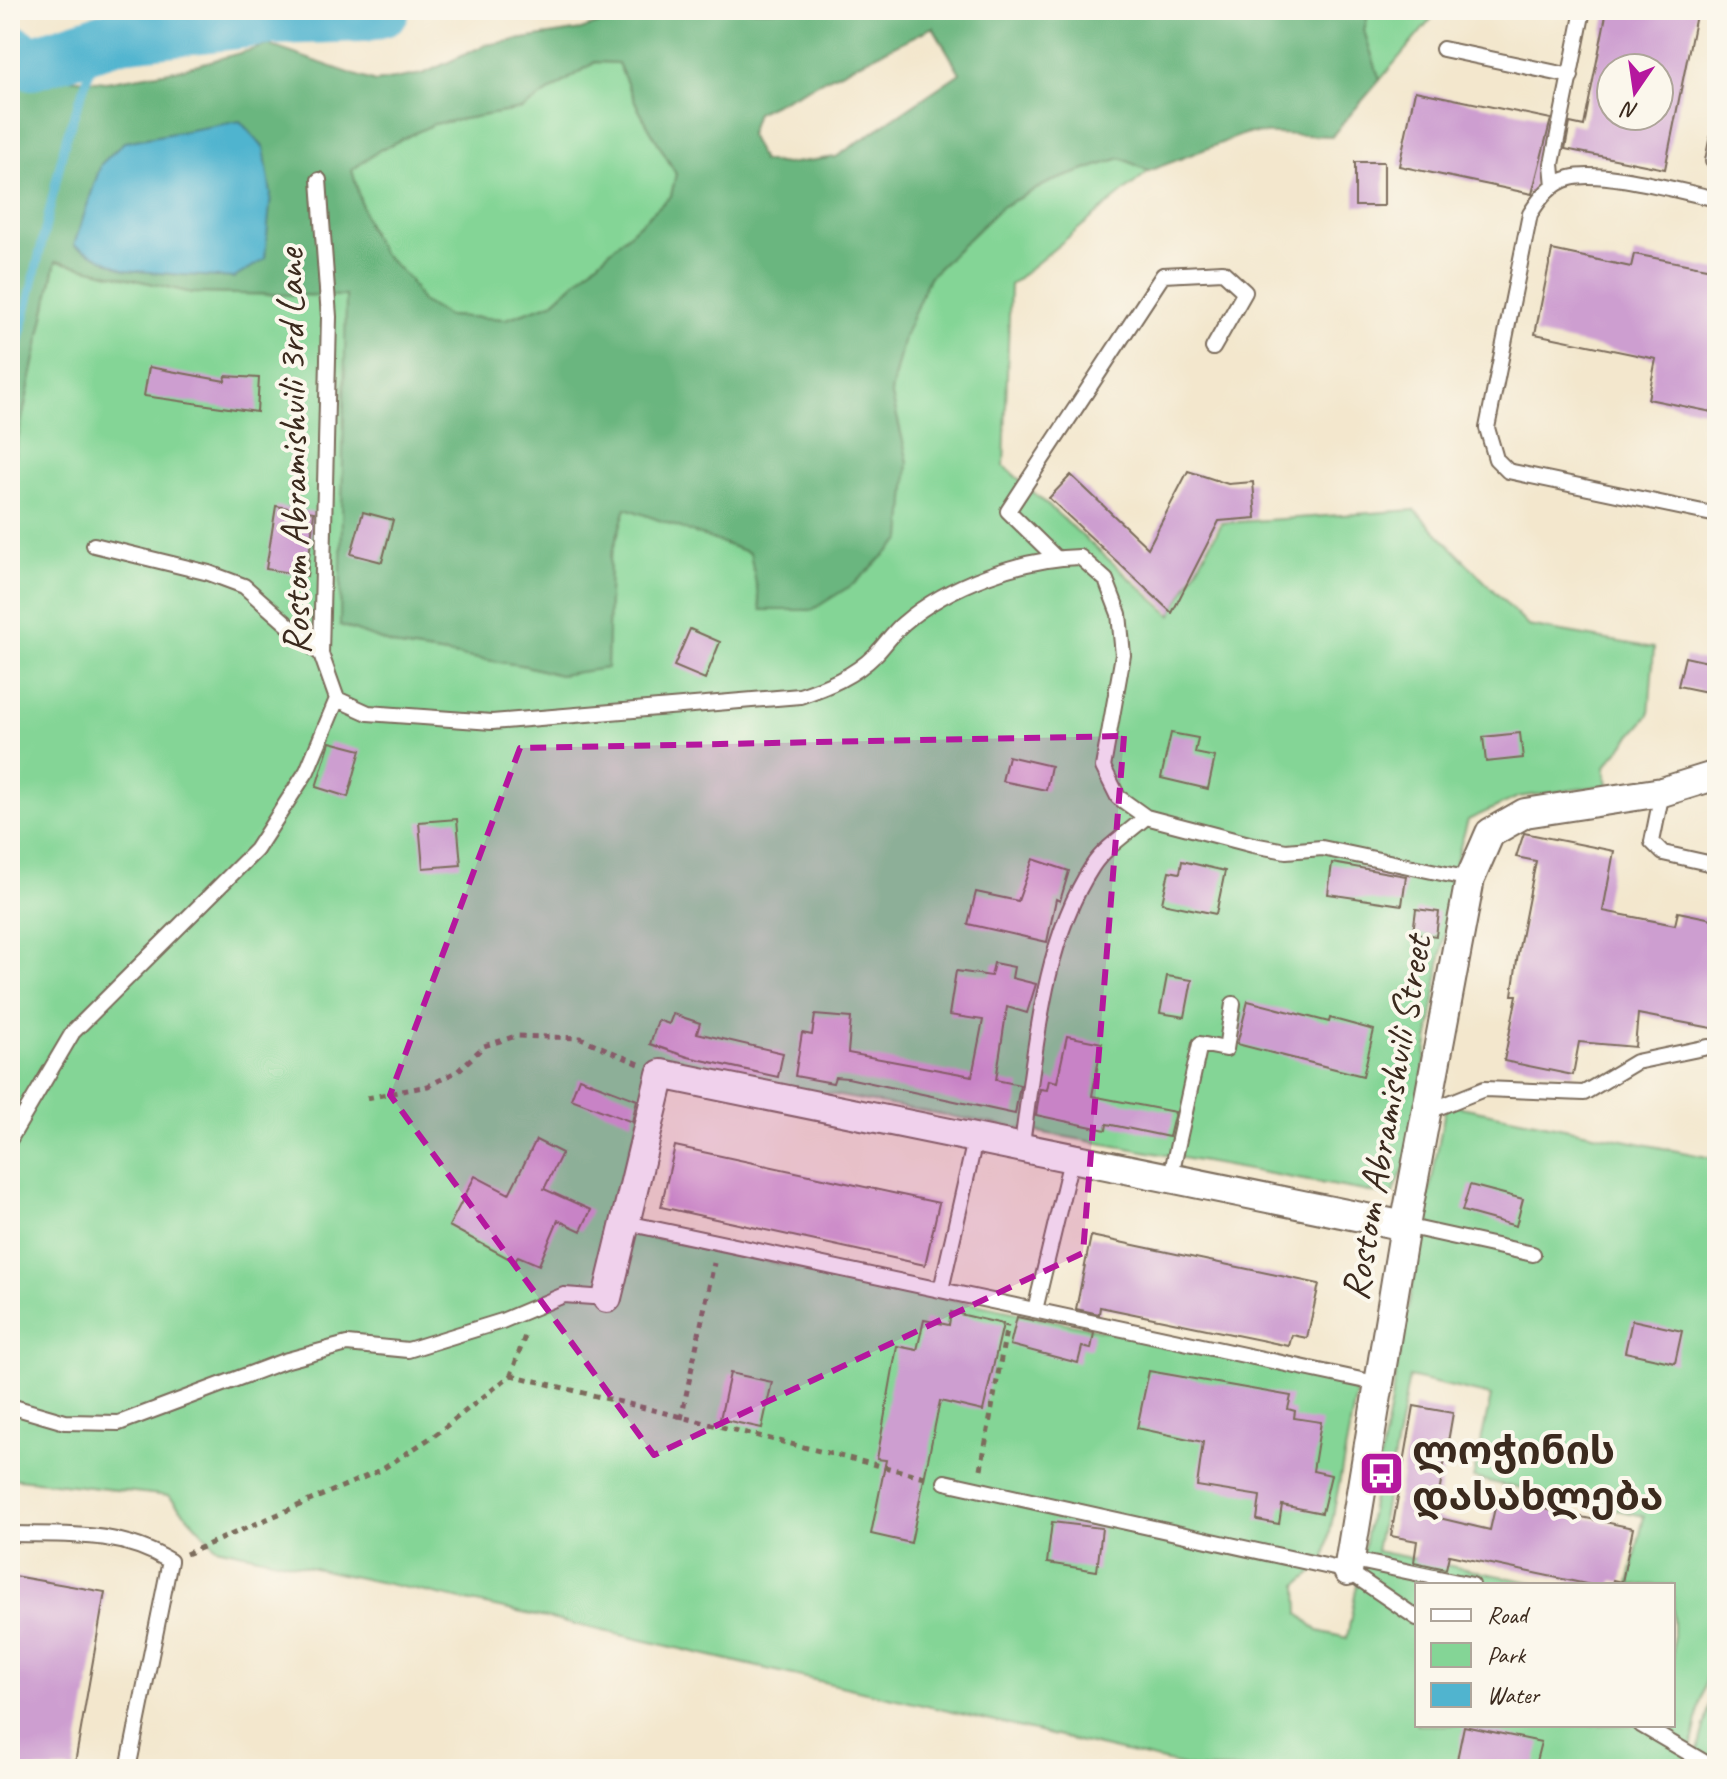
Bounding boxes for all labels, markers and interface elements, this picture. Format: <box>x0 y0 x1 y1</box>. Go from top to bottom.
north arrow <box>1595 52 1675 132</box>
text: N <box>1618 95 1641 126</box>
street label: Rostom Abramishvili 3rd Lane <box>264 245 322 656</box>
street label: Rostom Abramishvili Street <box>1329 928 1443 1304</box>
place label: ლოჭინის დასახლება <box>1412 1426 1663 1522</box>
bus stop icon: ლოჭინის დასახლება <box>1357 1450 1405 1498</box>
legend <box>1415 1583 1675 1727</box>
text: Road <box>1487 1600 1531 1630</box>
text: Park <box>1487 1640 1527 1670</box>
text: Water <box>1487 1680 1542 1710</box>

